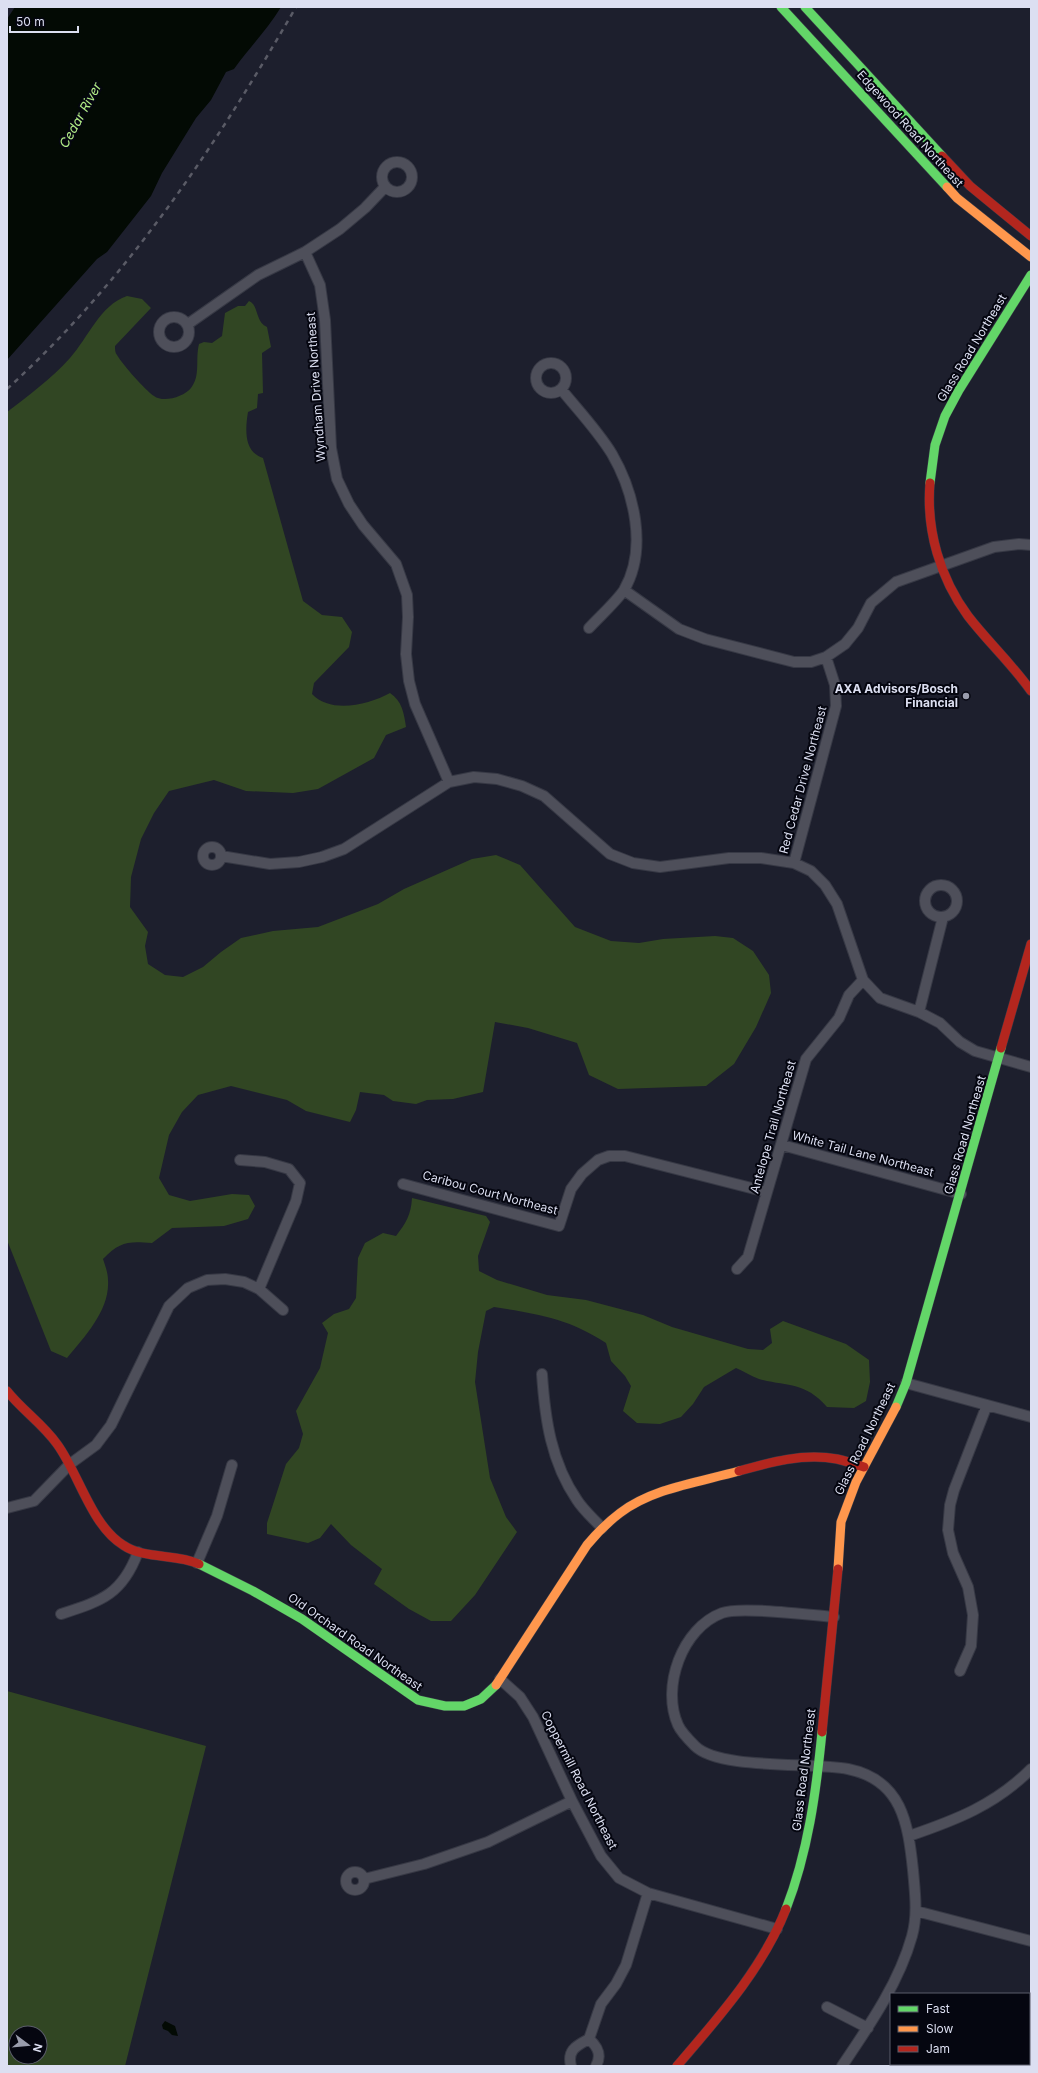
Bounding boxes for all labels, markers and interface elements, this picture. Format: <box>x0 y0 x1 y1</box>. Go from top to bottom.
scale bar <box>10 8 78 34</box>
text: 50 m <box>16 14 45 29</box>
street label: Edgewood Road Northeast <box>854 67 967 190</box>
water label: Cedar River <box>55 78 105 151</box>
street label: Glass Road Northeast <box>933 291 1010 404</box>
street label: Wyndham Drive Northeast <box>303 312 328 462</box>
place label: AXA Advisors/Bosch Financial <box>835 681 958 710</box>
marker: AXA Advisors/Bosch Financial <box>961 691 971 701</box>
street label: Red Cedar Drive Northeast <box>776 704 829 855</box>
street label: Antelope Trail Northeast <box>746 1059 799 1195</box>
street label: Glass Road Northeast <box>940 1074 989 1196</box>
street label: White Tail Lane Northeast <box>791 1127 936 1180</box>
street label: Caribou Court Northeast <box>421 1167 559 1218</box>
street label: Glass Road Northeast <box>831 1380 898 1497</box>
street label: Old Orchard Road Northeast <box>285 1589 425 1694</box>
street label: Coppermill Road Northeast <box>538 1708 621 1852</box>
street label: Glass Road Northeast <box>789 1708 818 1832</box>
legend <box>890 1993 1030 2065</box>
text: Fast <box>926 2001 950 2016</box>
text: Slow <box>926 2021 954 2036</box>
north arrow <box>8 2025 48 2065</box>
text: Jam <box>926 2041 950 2056</box>
text: N <box>30 2042 45 2054</box>

